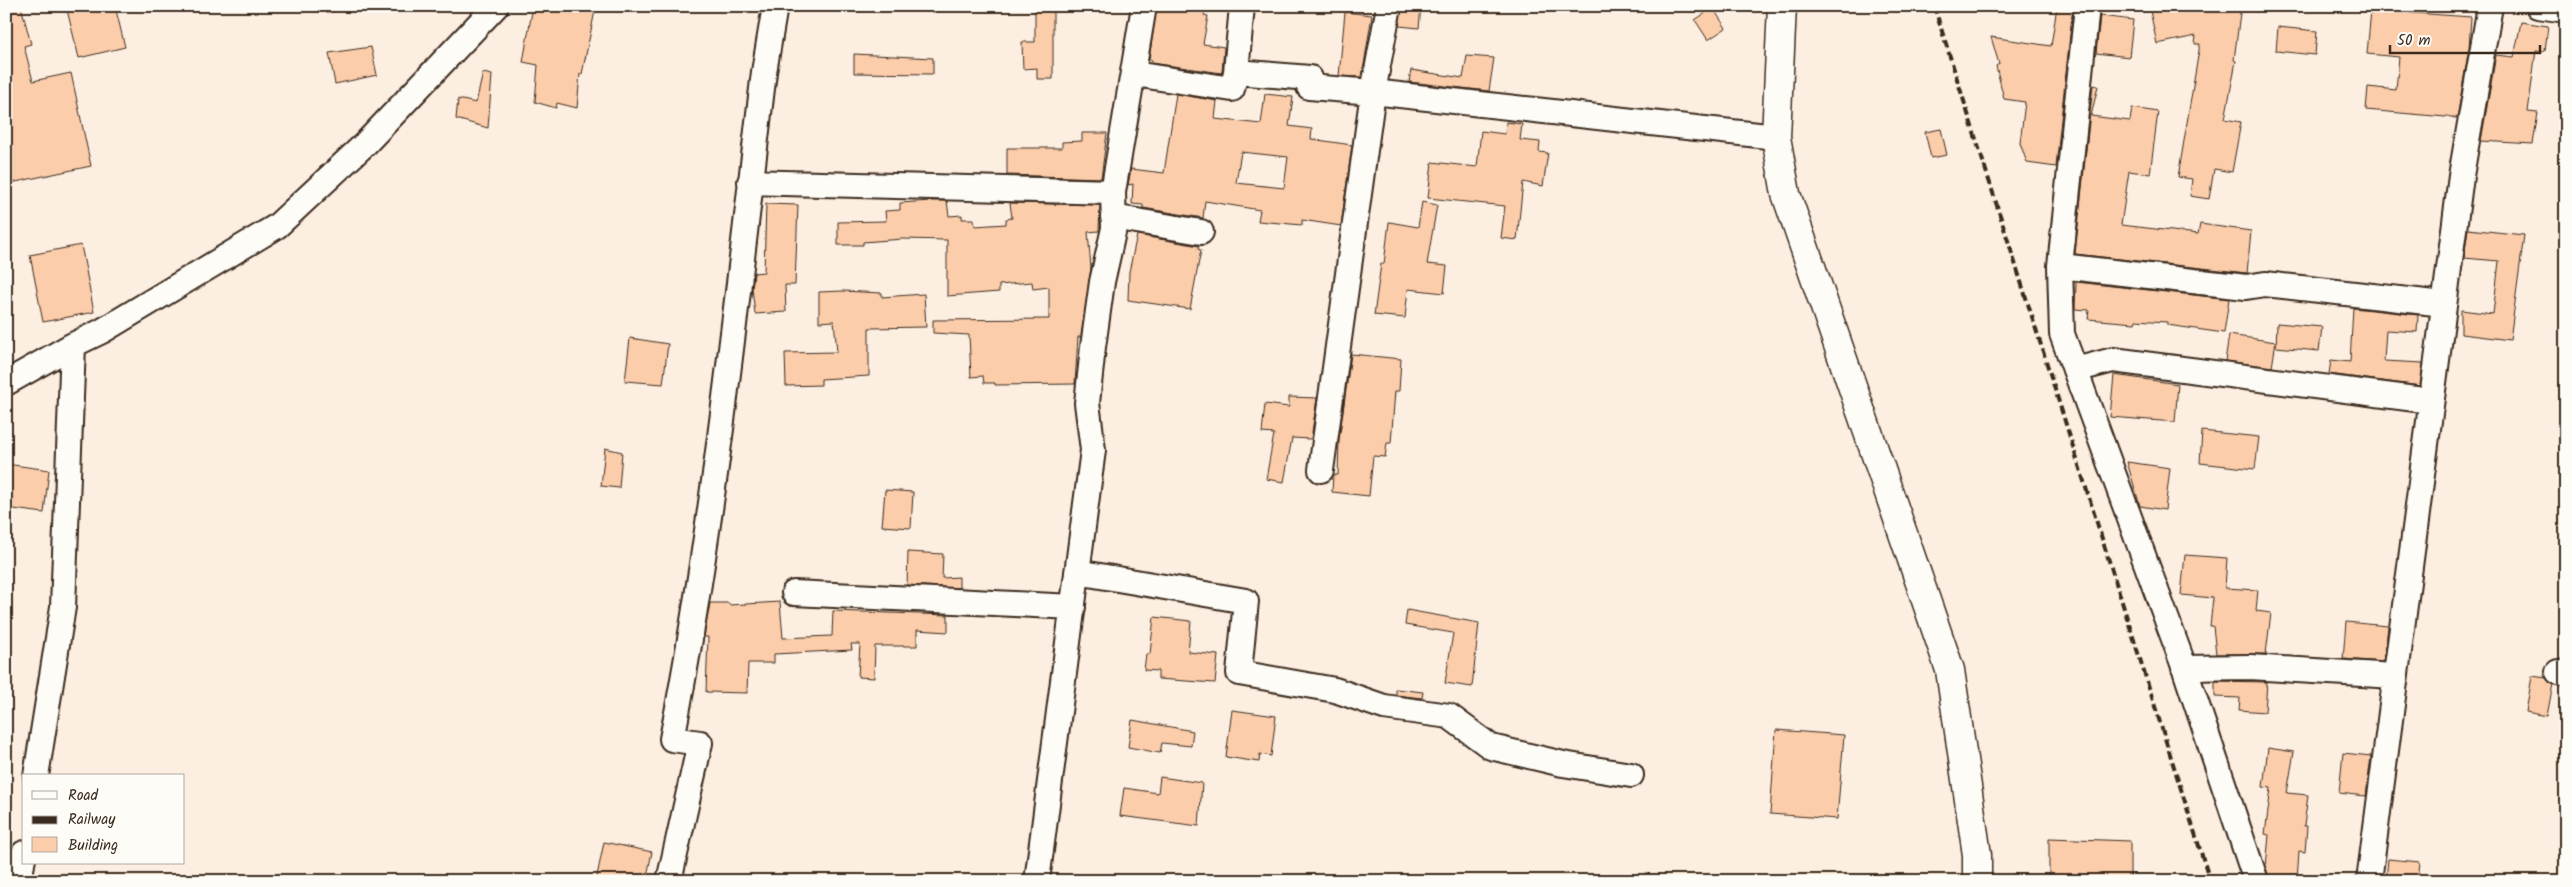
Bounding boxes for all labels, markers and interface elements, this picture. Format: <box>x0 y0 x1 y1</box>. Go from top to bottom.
scale bar <box>2390 22 2540 54</box>
text: 50 m <box>2397 29 2431 53</box>
legend <box>22 774 185 864</box>
text: Road <box>68 784 99 808</box>
text: Railway <box>68 808 116 832</box>
text: Building <box>68 834 118 858</box>

